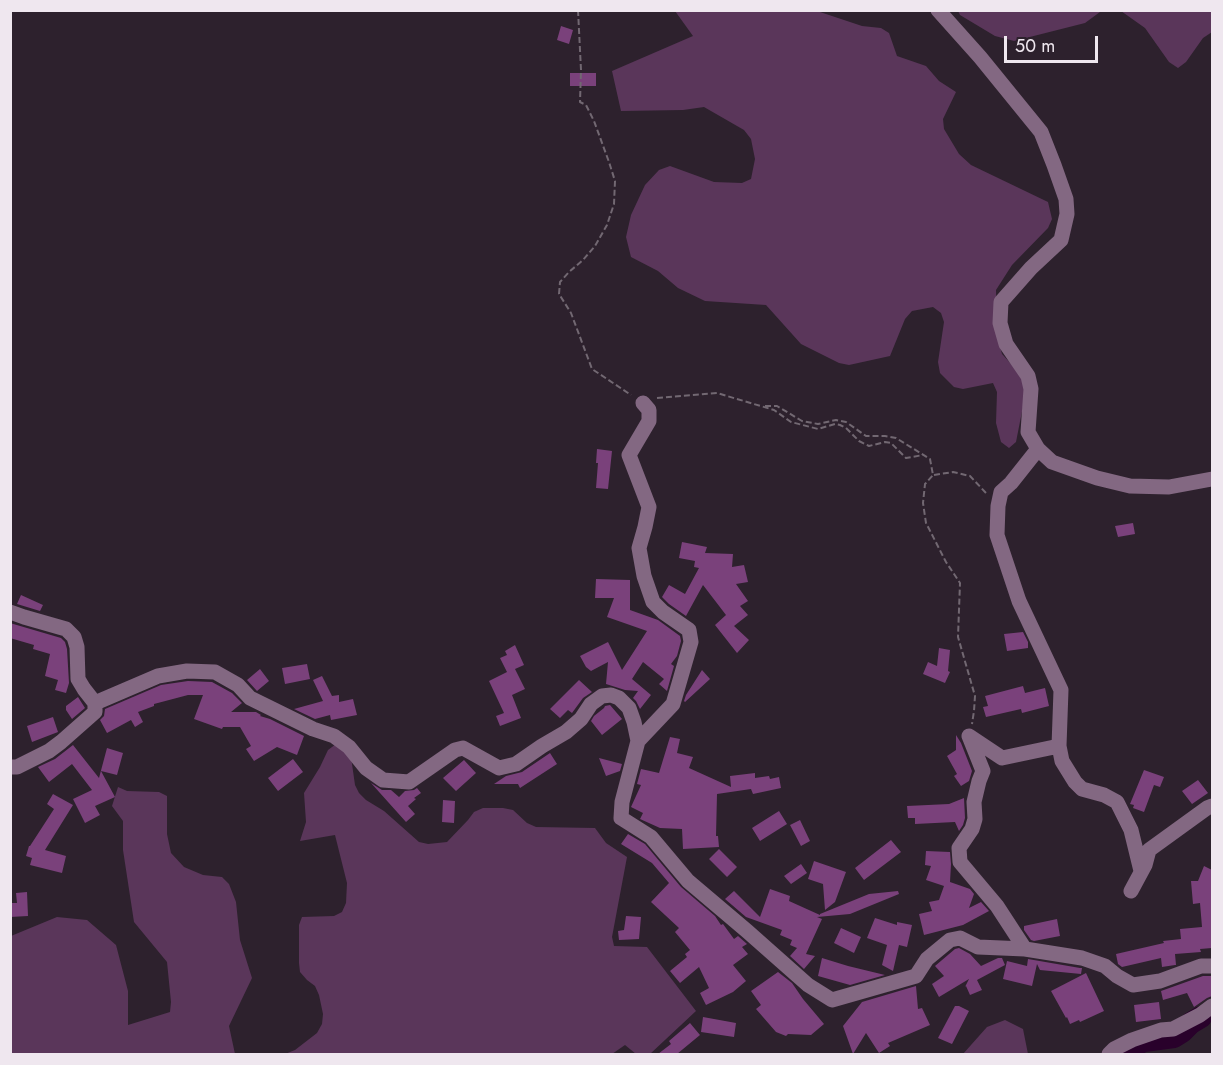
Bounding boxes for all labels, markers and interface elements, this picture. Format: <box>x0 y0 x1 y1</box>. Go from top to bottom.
scale bar <box>1007 24 1102 62</box>
text: 50 m <box>1015 33 1055 59</box>

